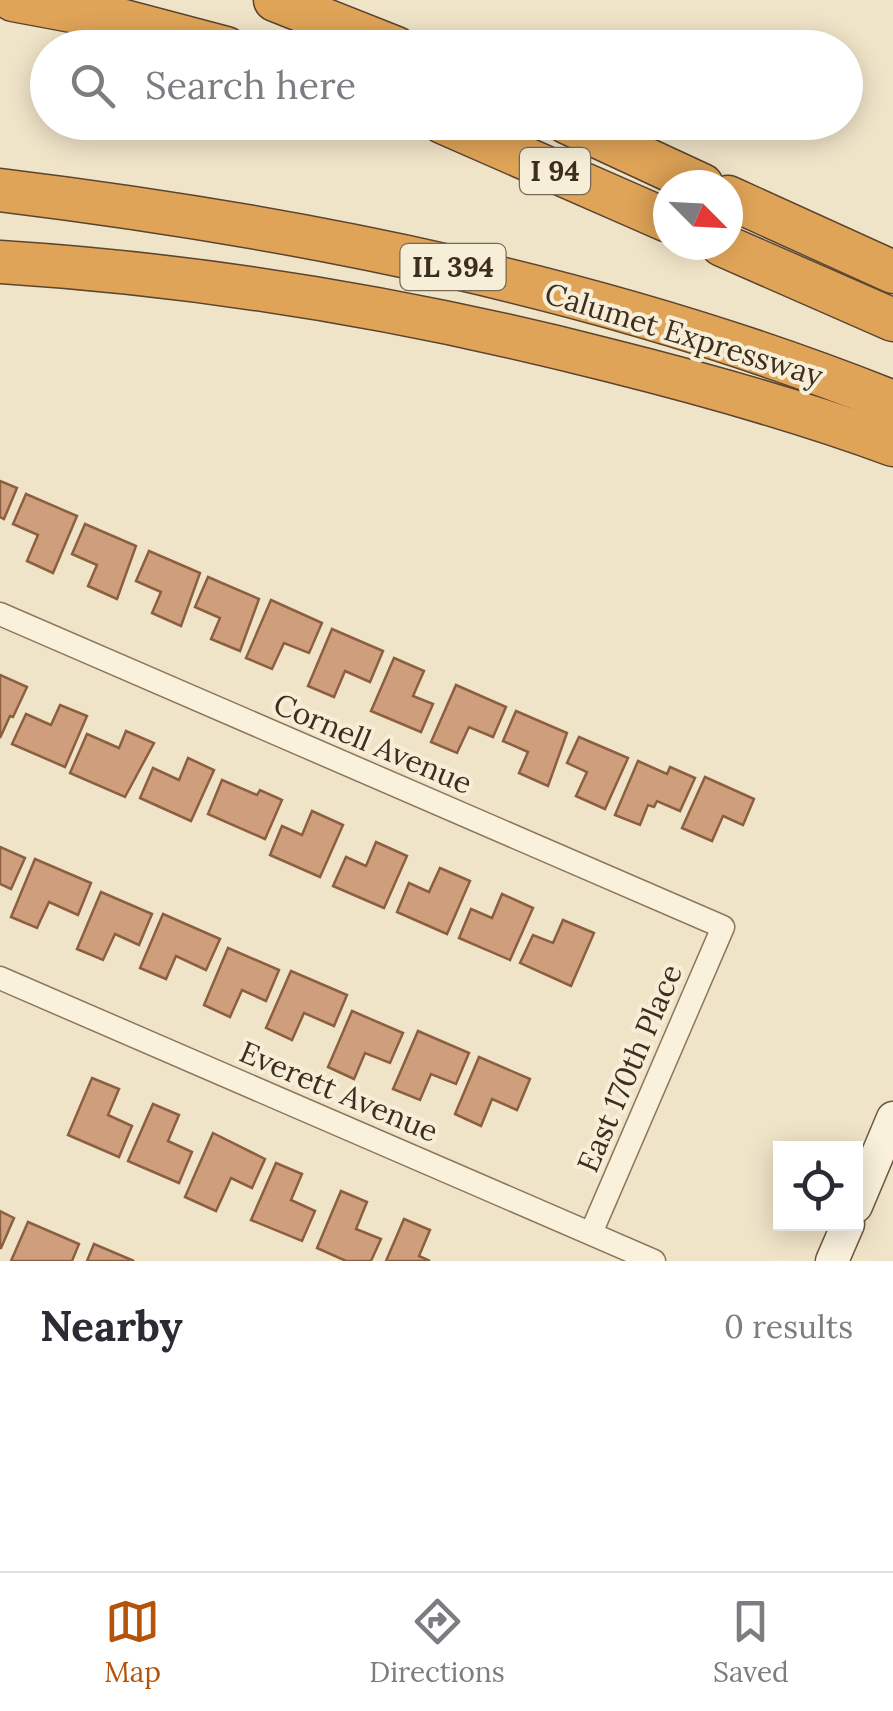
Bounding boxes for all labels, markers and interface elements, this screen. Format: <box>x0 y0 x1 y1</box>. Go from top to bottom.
search box <box>30 30 863 140</box>
icon: search <box>65 58 120 113</box>
text: Search here <box>145 61 356 109</box>
road number: I 94 <box>520 148 590 194</box>
north arrow <box>653 170 743 260</box>
road number: IL 394 <box>400 244 506 290</box>
street label: Calumet Expressway <box>540 274 828 395</box>
street label: Cornell Avenue <box>268 684 478 802</box>
street label: East 170th Place <box>568 958 690 1178</box>
street label: Everett Avenue <box>234 1032 444 1150</box>
map controls <box>773 1141 863 1231</box>
button: locate <box>773 1141 863 1231</box>
text: Nearby <box>40 1299 183 1353</box>
text: 0 results <box>724 1306 853 1347</box>
tab: Map <box>104 1594 161 1690</box>
tab: Directions <box>369 1594 505 1690</box>
tab: Saved <box>713 1594 789 1690</box>

